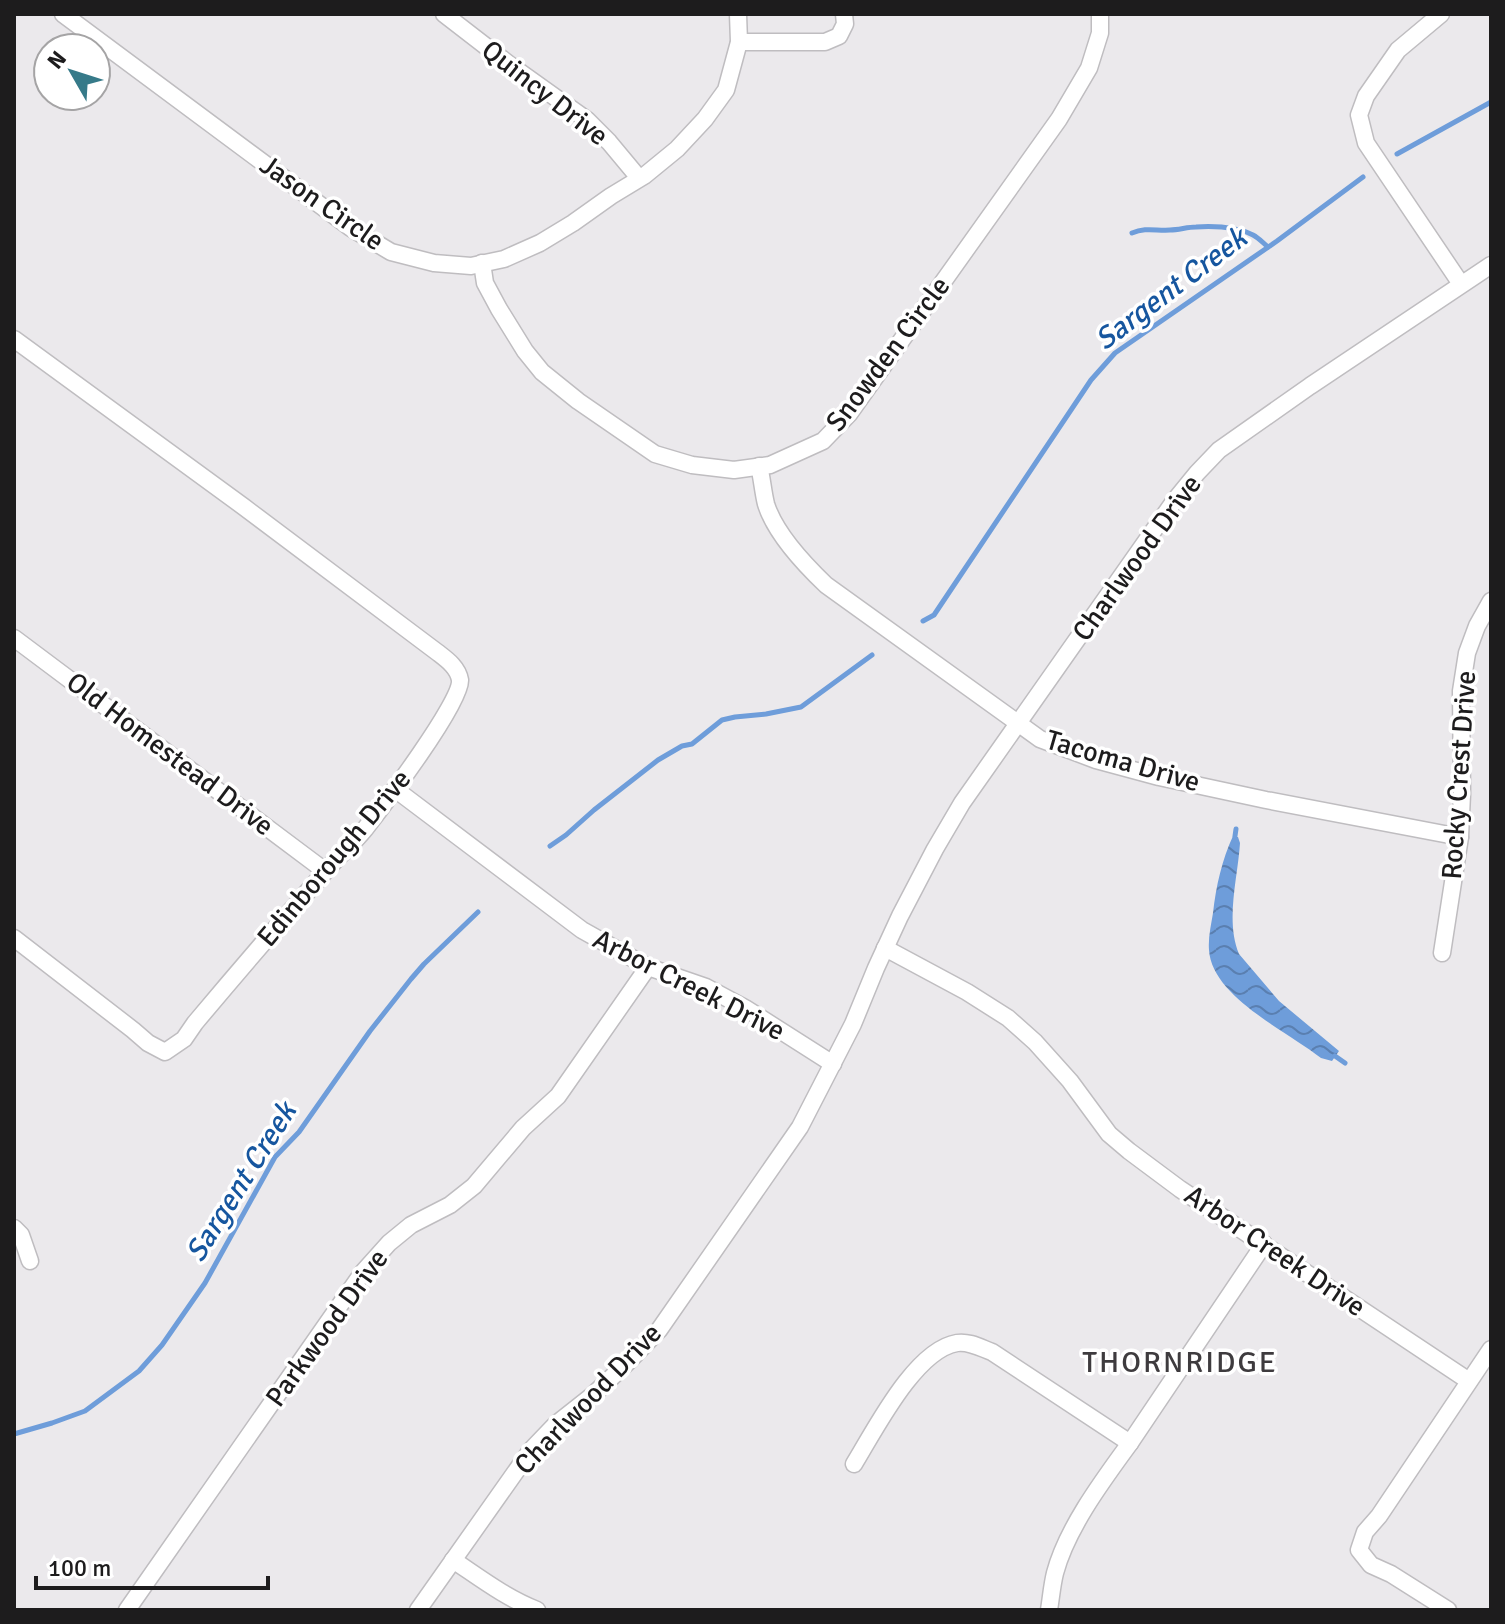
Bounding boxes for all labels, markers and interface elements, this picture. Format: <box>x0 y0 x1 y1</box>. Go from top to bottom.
north arrow <box>32 32 112 112</box>
street label: Quincy Drive <box>475 33 615 153</box>
text: N <box>42 45 72 74</box>
street label: Jason Circle <box>253 148 391 258</box>
water label: Sargent Creek <box>1088 218 1257 358</box>
street label: Snowden Circle <box>819 270 957 438</box>
street label: Charlwood Drive <box>1065 468 1209 648</box>
street label: Old Homestead Drive <box>60 665 280 843</box>
street label: Rocky Crest Drive <box>1435 670 1483 880</box>
street label: Tacoma Drive <box>1042 723 1204 799</box>
street label: Edinborough Drive <box>250 762 418 954</box>
street label: Arbor Creek Drive <box>587 922 791 1048</box>
water label: Sargent Creek <box>177 1093 306 1268</box>
street label: Arbor Creek Drive <box>1178 1178 1372 1324</box>
street label: Parkwood Drive <box>258 1243 396 1413</box>
street label: Charlwood Drive <box>507 1316 669 1482</box>
district label: THORNRIDGE <box>1082 1344 1278 1381</box>
scale bar <box>36 1540 268 1590</box>
text: 100 m <box>48 1553 111 1583</box>

